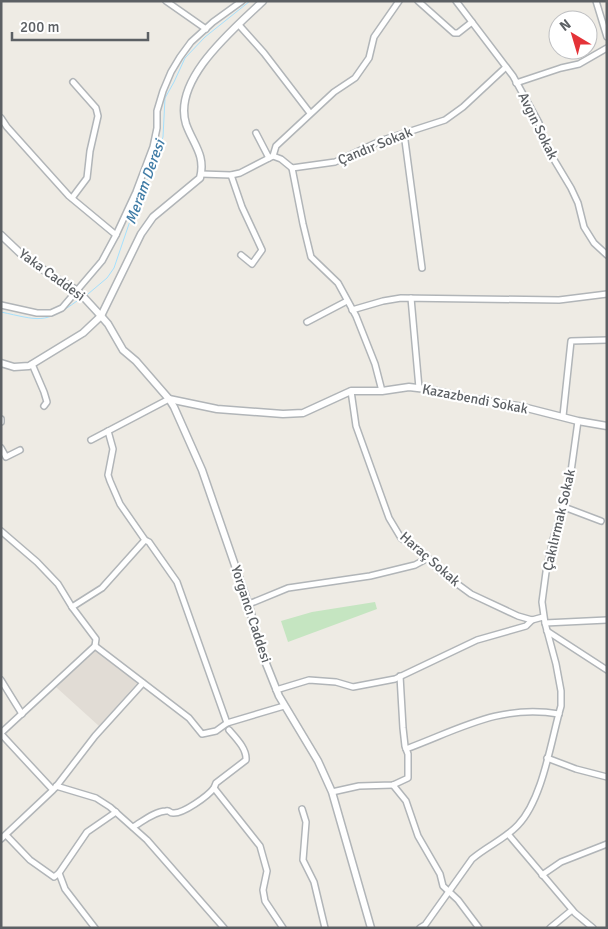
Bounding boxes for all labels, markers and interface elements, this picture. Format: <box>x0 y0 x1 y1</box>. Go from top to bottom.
scale bar <box>12 10 149 42</box>
north arrow <box>548 10 598 60</box>
text: N <box>556 15 574 35</box>
text: 200 m <box>20 18 60 36</box>
street label: Avgın Sokak <box>514 90 562 162</box>
street label: Çandır Sokak <box>335 123 415 169</box>
water label: Meram Deresi <box>121 136 169 227</box>
street label: Yaka Caddesi <box>15 245 89 305</box>
street label: Kazazbendi Sokak <box>421 380 529 418</box>
street label: Çakılırmak Sokak <box>539 468 579 572</box>
street label: Haraç Sokak <box>396 528 464 590</box>
street label: Yorgancı Caddesi <box>227 563 275 665</box>

